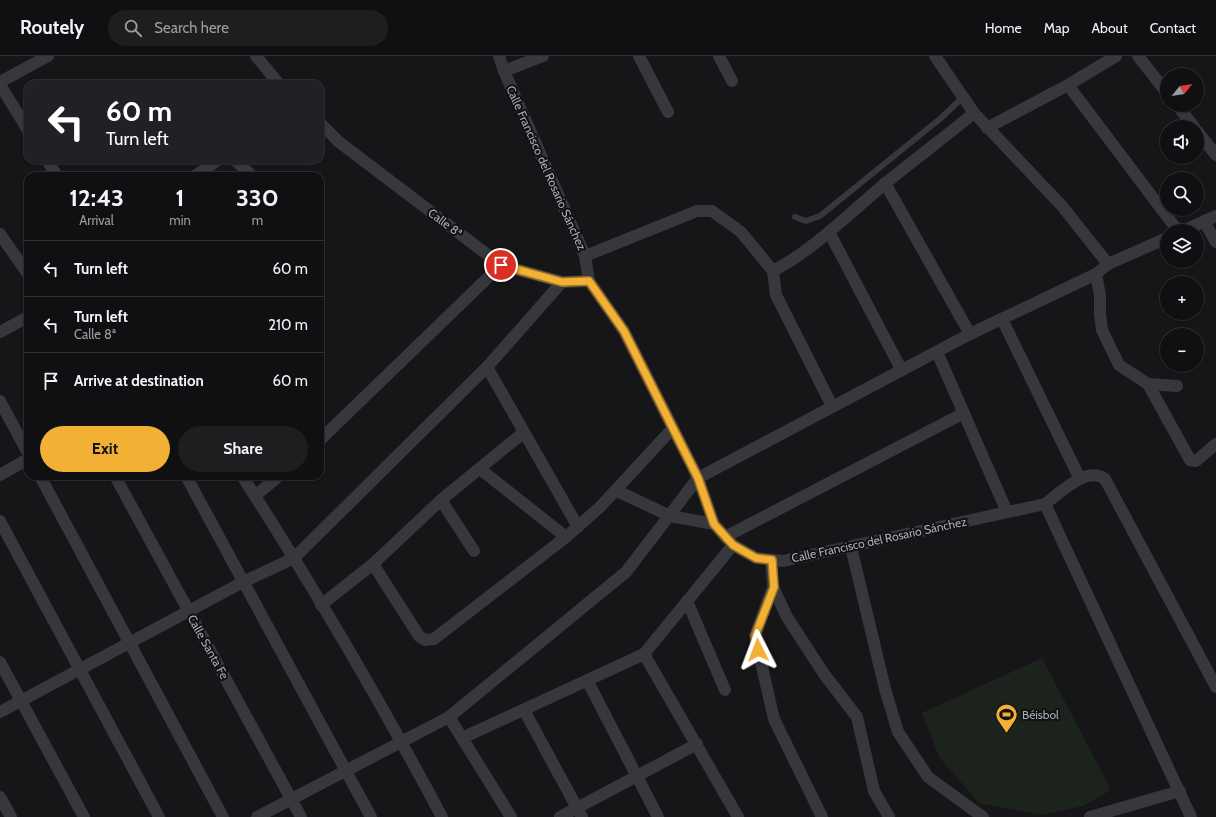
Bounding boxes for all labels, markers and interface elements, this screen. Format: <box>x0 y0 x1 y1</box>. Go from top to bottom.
search box <box>108 10 388 46</box>
text: Routely <box>20 16 84 39</box>
icon: search <box>122 17 144 39</box>
text: Search here <box>154 19 229 37</box>
text: Home <box>985 19 1022 37</box>
text: Map <box>1044 19 1069 37</box>
text: About <box>1091 19 1128 37</box>
text: Contact <box>1150 19 1196 37</box>
north arrow <box>1160 68 1204 112</box>
map controls <box>1160 68 1204 372</box>
street label: Calle Francisco del Rosario Sánchez <box>503 83 590 253</box>
text: 60 m <box>106 94 172 128</box>
icon: left <box>40 96 92 148</box>
button: sound <box>1160 120 1204 164</box>
text: Turn left <box>106 128 169 150</box>
button: search <box>1160 172 1204 216</box>
text: 12:43 <box>69 183 124 212</box>
text: 1 <box>176 183 184 212</box>
text: 330 <box>236 183 279 212</box>
street label: Calle 8ª <box>425 205 465 240</box>
text: Arrival <box>79 212 114 228</box>
text: min <box>169 212 191 228</box>
text: m <box>252 212 263 228</box>
button: layers <box>1160 224 1204 268</box>
pin <box>484 248 518 282</box>
icon: arrive <box>490 254 512 276</box>
icon: left <box>40 258 62 280</box>
text: Turn left <box>74 260 128 278</box>
text: 60 m <box>272 260 308 278</box>
button: + <box>1160 276 1204 320</box>
text: Turn left <box>74 308 128 326</box>
icon: left <box>40 314 62 336</box>
text: 210 m <box>268 316 308 334</box>
text: Calle 8ª <box>74 326 116 342</box>
button: − <box>1160 328 1204 372</box>
icon: arrive <box>40 370 62 392</box>
text: Arrive at destination <box>74 372 204 390</box>
text: 60 m <box>272 372 308 390</box>
button: Exit <box>40 426 170 472</box>
button: Share <box>178 426 308 472</box>
street label: Calle Francisco del Rosario Sánchez <box>790 514 968 565</box>
street label: Calle Santa Fe <box>185 612 232 682</box>
position arrow <box>737 629 779 671</box>
sports icon: Béisbol <box>993 702 1019 735</box>
place label: Béisbol <box>1022 707 1059 722</box>

